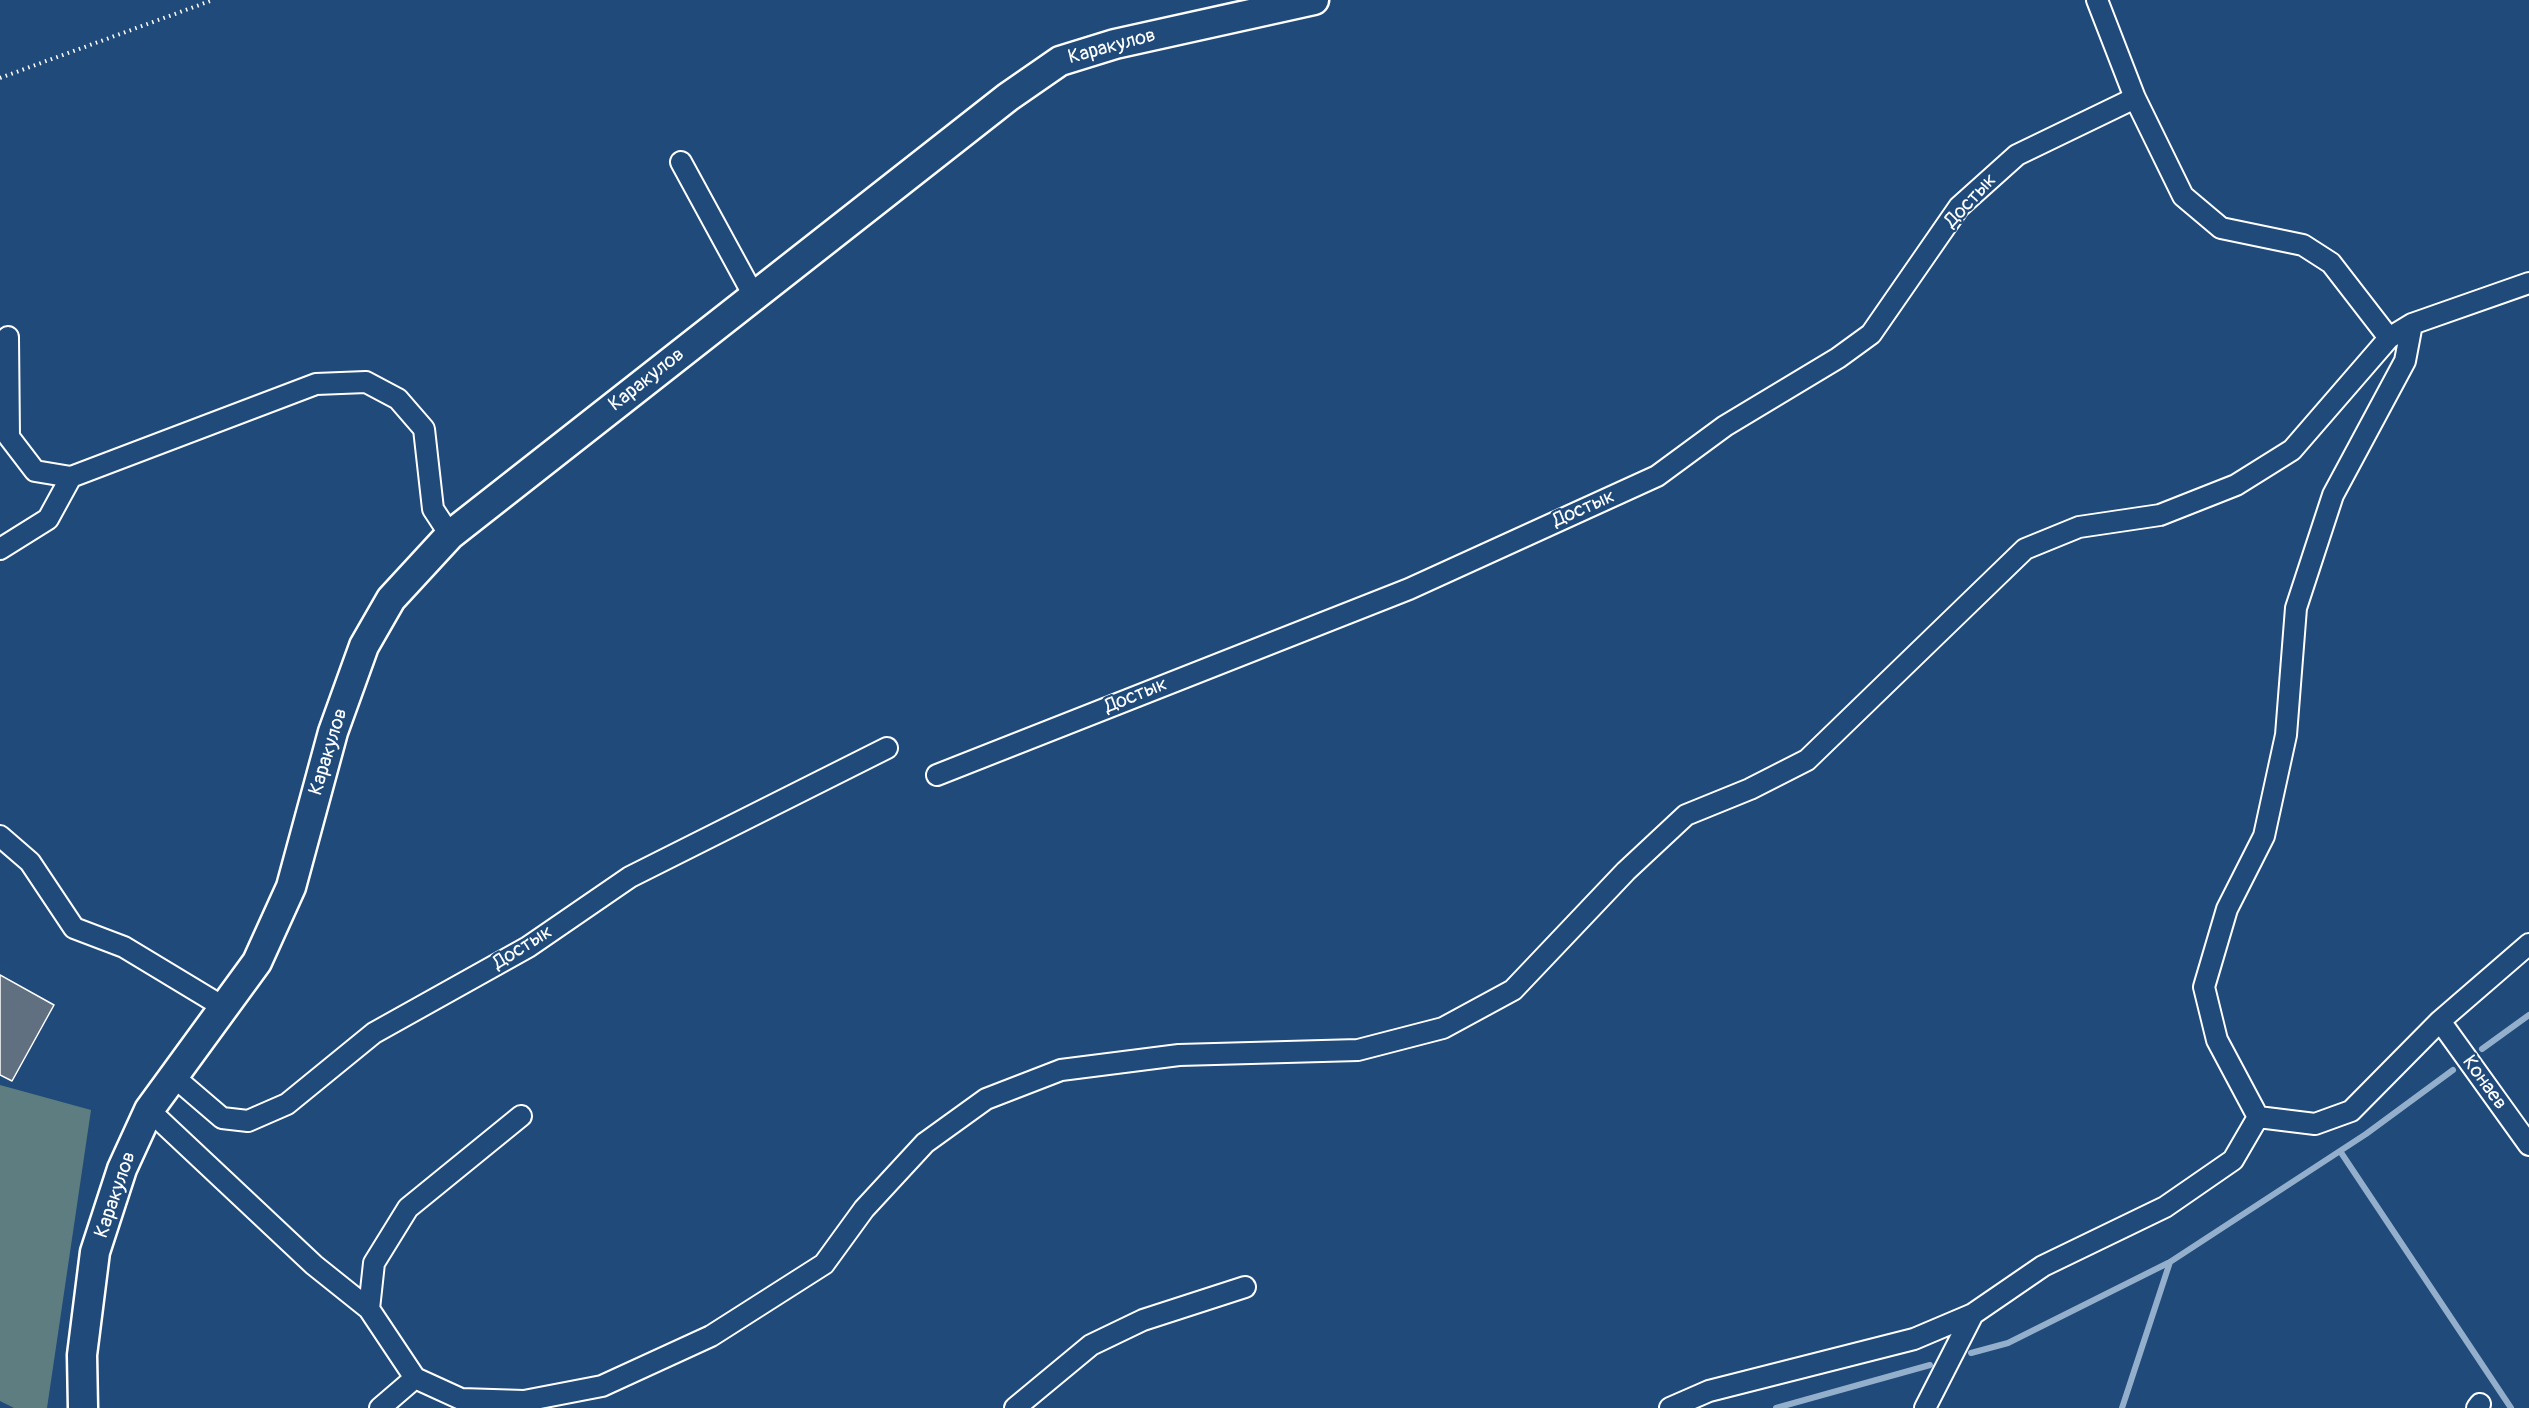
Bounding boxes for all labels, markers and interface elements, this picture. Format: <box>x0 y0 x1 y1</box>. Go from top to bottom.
street label: Каракулов <box>1066 24 1158 70</box>
street label: Достык <box>1940 169 2002 233</box>
street label: Каракулов <box>604 343 690 417</box>
street label: Достык <box>1549 485 1619 533</box>
street label: Достык <box>1101 673 1171 719</box>
street label: Каракулов <box>304 706 354 798</box>
street label: Достык <box>489 920 557 976</box>
street label: Конаев <box>2456 1051 2512 1115</box>
street label: Каракулов <box>90 1149 142 1241</box>

